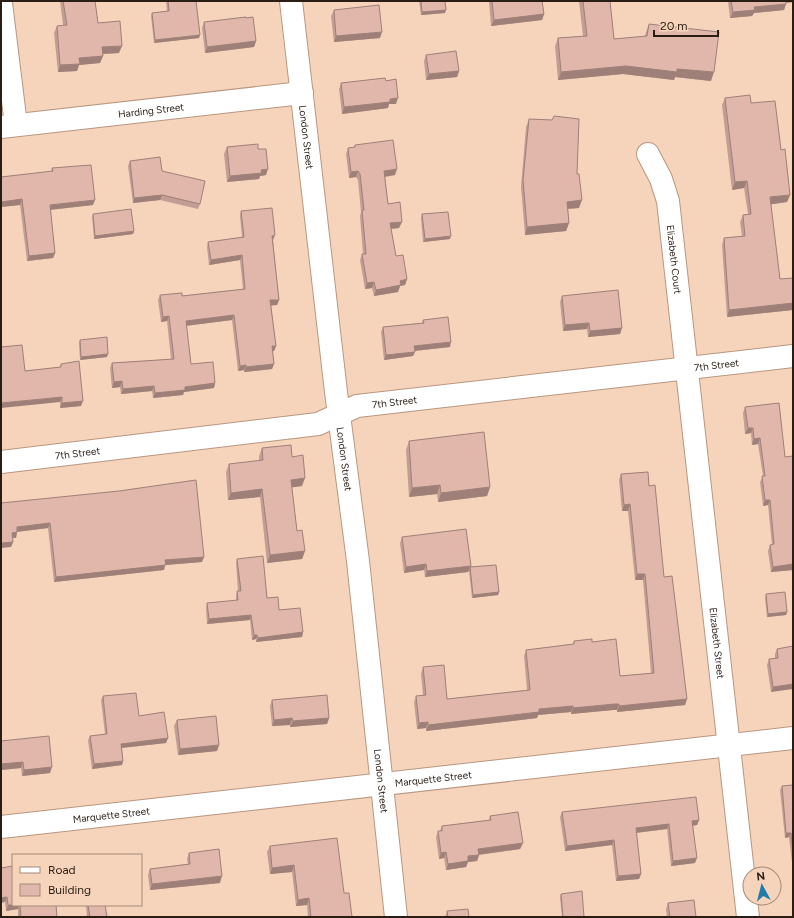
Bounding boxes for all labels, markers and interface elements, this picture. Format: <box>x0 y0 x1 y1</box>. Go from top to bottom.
scale bar <box>654 12 718 38</box>
text: 20 m <box>660 19 688 33</box>
street label: Harding Street <box>117 100 185 121</box>
street label: London Street <box>296 104 316 170</box>
street label: Elizabeth Court <box>664 224 684 295</box>
street label: 7th Street <box>693 356 740 374</box>
street label: 7th Street <box>371 393 418 411</box>
street label: London Street <box>334 426 355 492</box>
street label: 7th Street <box>54 444 101 462</box>
street label: Elizabeth Street <box>706 607 727 680</box>
street label: London Street <box>371 748 391 814</box>
street label: Marquette Street <box>394 768 473 790</box>
street label: Marquette Street <box>72 804 151 826</box>
legend <box>12 854 142 906</box>
text: Road <box>48 863 76 877</box>
north arrow <box>742 866 782 906</box>
text: N <box>756 870 766 884</box>
text: Building <box>48 883 91 897</box>

